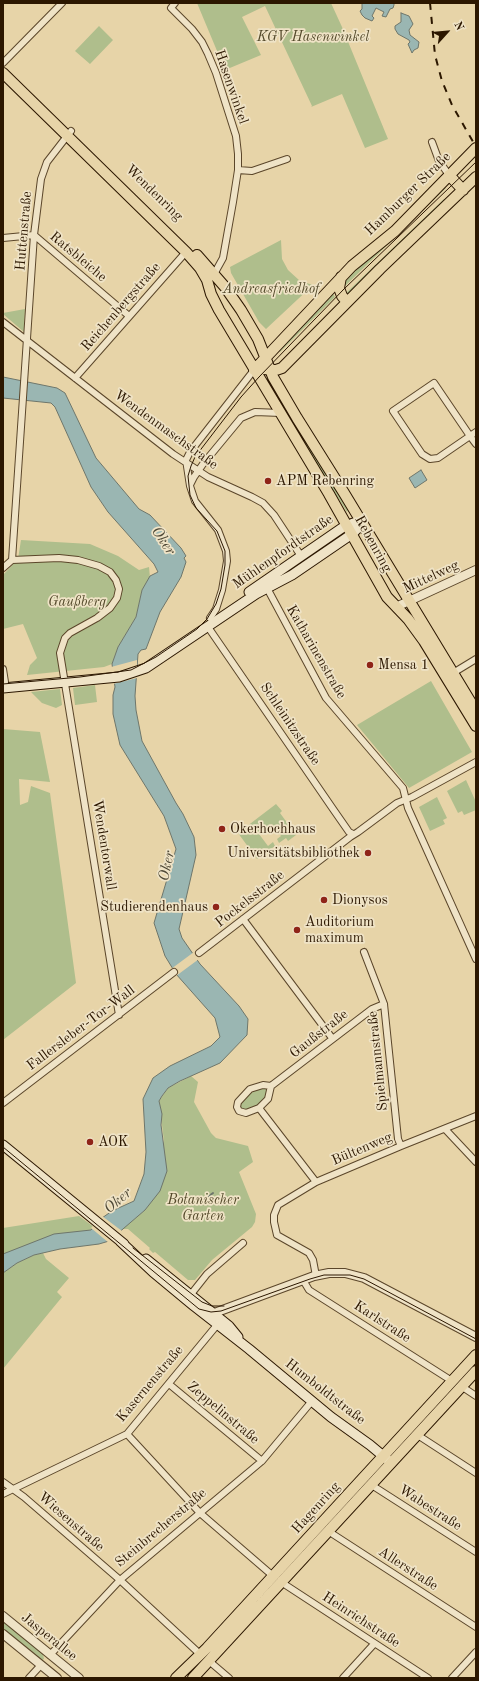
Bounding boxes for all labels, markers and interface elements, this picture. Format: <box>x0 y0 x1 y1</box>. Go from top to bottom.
north arrow <box>427 12 467 52</box>
text: N <box>451 20 465 33</box>
park label: KGV Hasenwinkel <box>257 29 369 45</box>
street label: Hasenwinkel <box>210 48 252 126</box>
street label: Hamburger Straße <box>361 149 455 239</box>
street label: Wendenring <box>122 161 186 225</box>
street label: Huttenstraße <box>12 191 36 271</box>
street label: Ratsbleiche <box>46 228 110 286</box>
street label: Reichenbergstraße <box>78 259 164 355</box>
park label: Andreasfriedhof <box>222 281 320 297</box>
street label: Wendenmaschstraße <box>111 387 221 473</box>
place label: APM Rebenring <box>276 473 374 489</box>
marker: APM Rebenring <box>263 476 273 486</box>
street label: Mühlenpfordtstraße <box>230 511 336 593</box>
street label: Rebenring <box>351 513 395 575</box>
water label: Oker <box>147 523 179 559</box>
street label: Mittelweg <box>400 557 462 597</box>
park label: Gaußberg <box>48 594 106 610</box>
street label: Katharinenstraße <box>282 602 350 702</box>
place label: Mensa 1 <box>378 657 429 673</box>
marker: Mensa 1 <box>365 660 375 670</box>
street label: Schleinitzstraße <box>256 679 324 769</box>
street label: Wendentorwall <box>89 799 119 891</box>
place label: Okerhochhaus <box>230 821 316 837</box>
marker: Okerhochhaus <box>217 824 227 834</box>
place label: Universitätsbibliothek <box>227 845 360 861</box>
marker: Universitätsbibliothek <box>363 848 373 858</box>
water label: Oker <box>155 849 179 883</box>
street label: Pockelsstraße <box>212 867 288 931</box>
place label: Dionysos <box>332 892 388 908</box>
marker: Dionysos <box>319 895 329 905</box>
place label: Studierendenhaus <box>100 899 208 915</box>
marker: Studierendenhaus <box>211 902 221 912</box>
place label: Auditorium maximum <box>305 914 374 946</box>
marker: Auditorium maximum <box>292 925 302 935</box>
street label: Fallersleber-Tor-Wall <box>24 982 138 1074</box>
street label: Gaußstraße <box>287 1006 351 1062</box>
street label: Spielmannstraße <box>364 1010 392 1112</box>
street label: Bültenweg <box>329 1129 395 1169</box>
place label: AOK <box>98 1134 128 1150</box>
marker: AOK <box>85 1137 95 1147</box>
water label: Oker <box>100 1184 136 1218</box>
park label: Botanischer Garten <box>167 1192 239 1224</box>
street label: Karlstraße <box>350 1297 414 1347</box>
street label: Kasernenstraße <box>113 1342 187 1426</box>
street label: Humboldtstraße <box>282 1355 368 1429</box>
street label: Zeppelinstraße <box>183 1378 263 1448</box>
street label: Hagenring <box>288 1479 344 1537</box>
street label: Wabestraße <box>395 1481 465 1535</box>
street label: Steinbrecherstraße <box>112 1485 210 1571</box>
street label: Wiesenstraße <box>35 1489 107 1555</box>
street label: Allerstraße <box>375 1543 441 1595</box>
street label: Heinrichstraße <box>319 1589 403 1651</box>
street label: Jasperallee <box>18 1609 80 1665</box>

